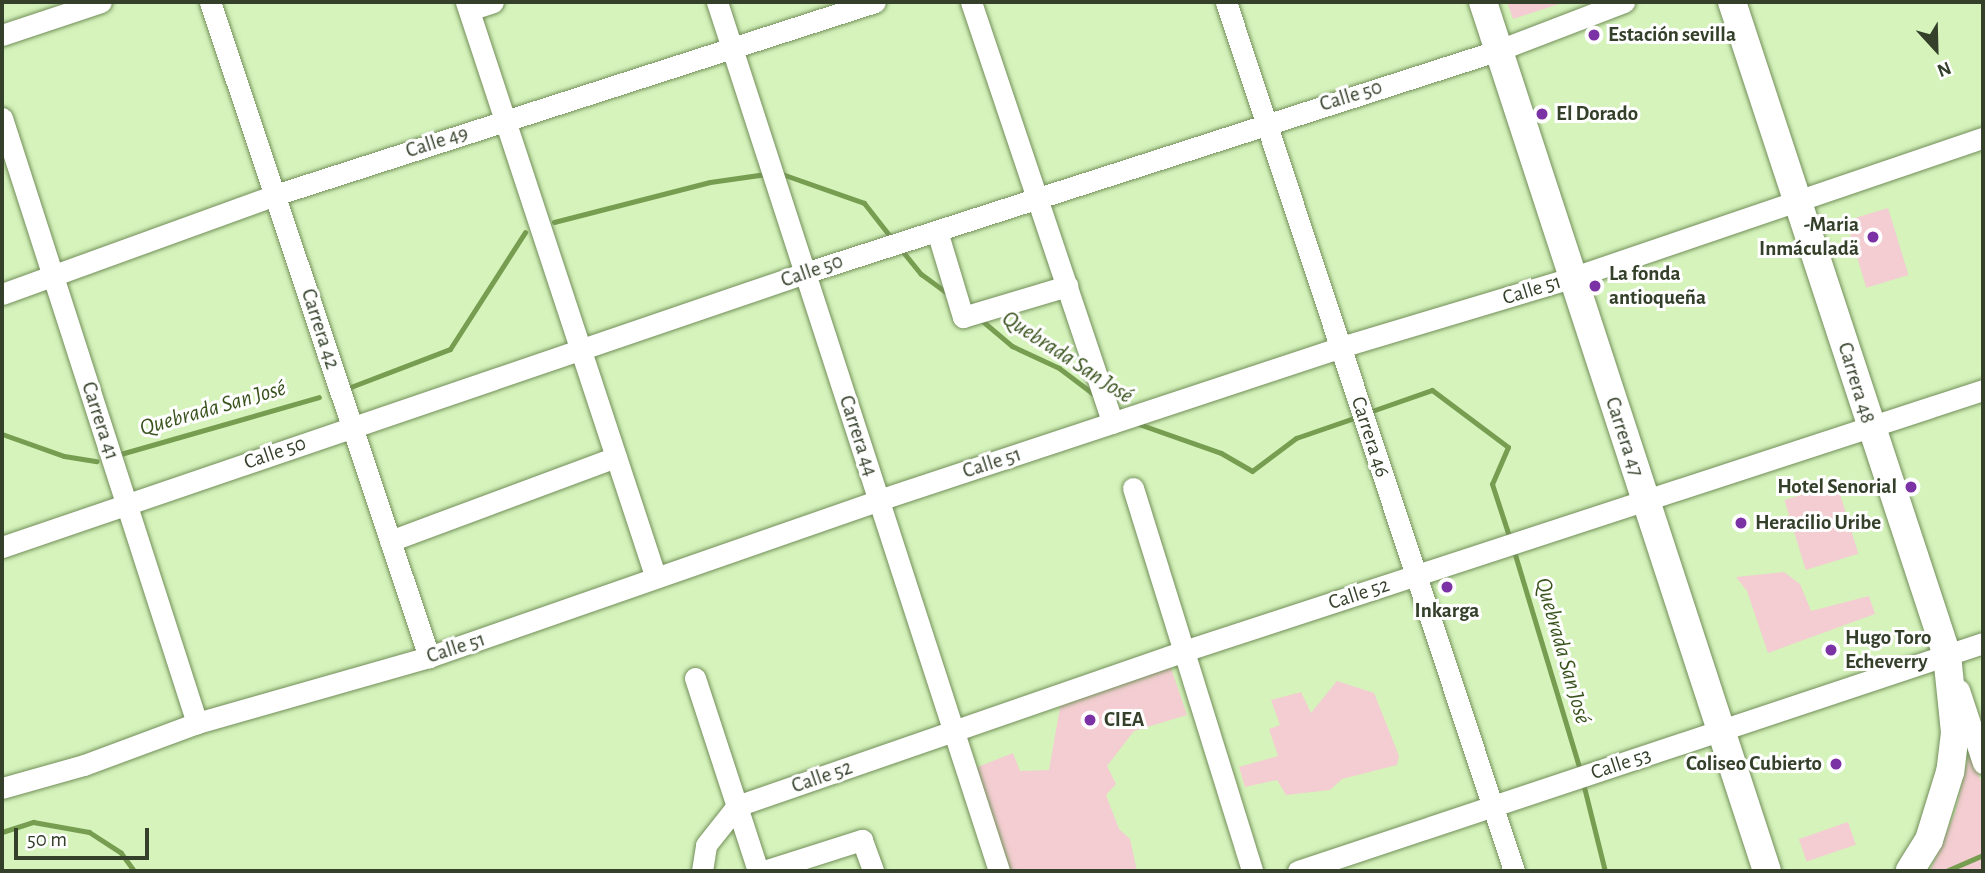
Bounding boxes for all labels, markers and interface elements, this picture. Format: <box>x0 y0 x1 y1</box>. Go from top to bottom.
north arrow <box>1901 14 1971 84</box>
place label: Estación sevilla <box>1608 22 1736 48</box>
marker: Estación sevilla <box>1586 27 1602 43</box>
text: N <box>1934 58 1954 80</box>
street label: Calle 50 <box>1317 75 1385 117</box>
place label: El Dorado <box>1556 101 1638 127</box>
marker: El Dorado <box>1534 106 1550 122</box>
street label: Calle 49 <box>403 120 471 164</box>
place label: -Maria Inmáculadä <box>1759 212 1859 262</box>
marker: -Maria Inmáculadä <box>1865 229 1881 245</box>
street label: Calle 50 <box>778 249 846 293</box>
place label: La fonda antioqueña <box>1609 261 1706 311</box>
street label: Calle 51 <box>1500 269 1564 311</box>
marker: La fonda antioqueña <box>1587 278 1603 294</box>
street label: Carrera 42 <box>295 286 345 372</box>
water label: Quebrada San José <box>996 305 1138 411</box>
street label: Carrera 48 <box>1832 339 1880 427</box>
water label: Quebrada San José <box>137 375 289 443</box>
street label: Carrera 41 <box>76 379 124 463</box>
street label: Carrera 44 <box>833 392 883 480</box>
street label: Carrera 46 <box>1345 393 1395 481</box>
street label: Carrera 47 <box>1599 394 1649 480</box>
street label: Calle 50 <box>241 431 309 475</box>
street label: Calle 51 <box>960 442 1024 484</box>
place label: Hotel Senorial <box>1777 474 1897 500</box>
marker: Hotel Senorial <box>1903 479 1919 495</box>
place label: Heracilio Uribe <box>1755 510 1881 536</box>
marker: Heracilio Uribe <box>1733 515 1749 531</box>
street label: Calle 52 <box>1325 572 1393 616</box>
water label: Quebrada San José <box>1528 575 1596 727</box>
marker: Inkarga <box>1439 579 1455 595</box>
place label: Inkarga <box>1415 598 1479 624</box>
place label: Hugo Toro Echeverry <box>1845 625 1931 675</box>
street label: Calle 51 <box>424 627 488 669</box>
marker: Hugo Toro Echeverry <box>1823 642 1839 658</box>
place label: CIEA <box>1104 707 1144 733</box>
marker: CIEA <box>1082 712 1098 728</box>
street label: Calle 53 <box>1588 743 1654 785</box>
place label: Coliseo Cubierto <box>1686 751 1822 777</box>
street label: Calle 52 <box>788 755 856 799</box>
marker: Coliseo Cubierto <box>1828 756 1844 772</box>
scale bar <box>18 814 152 858</box>
text: 50 m <box>27 829 67 850</box>

